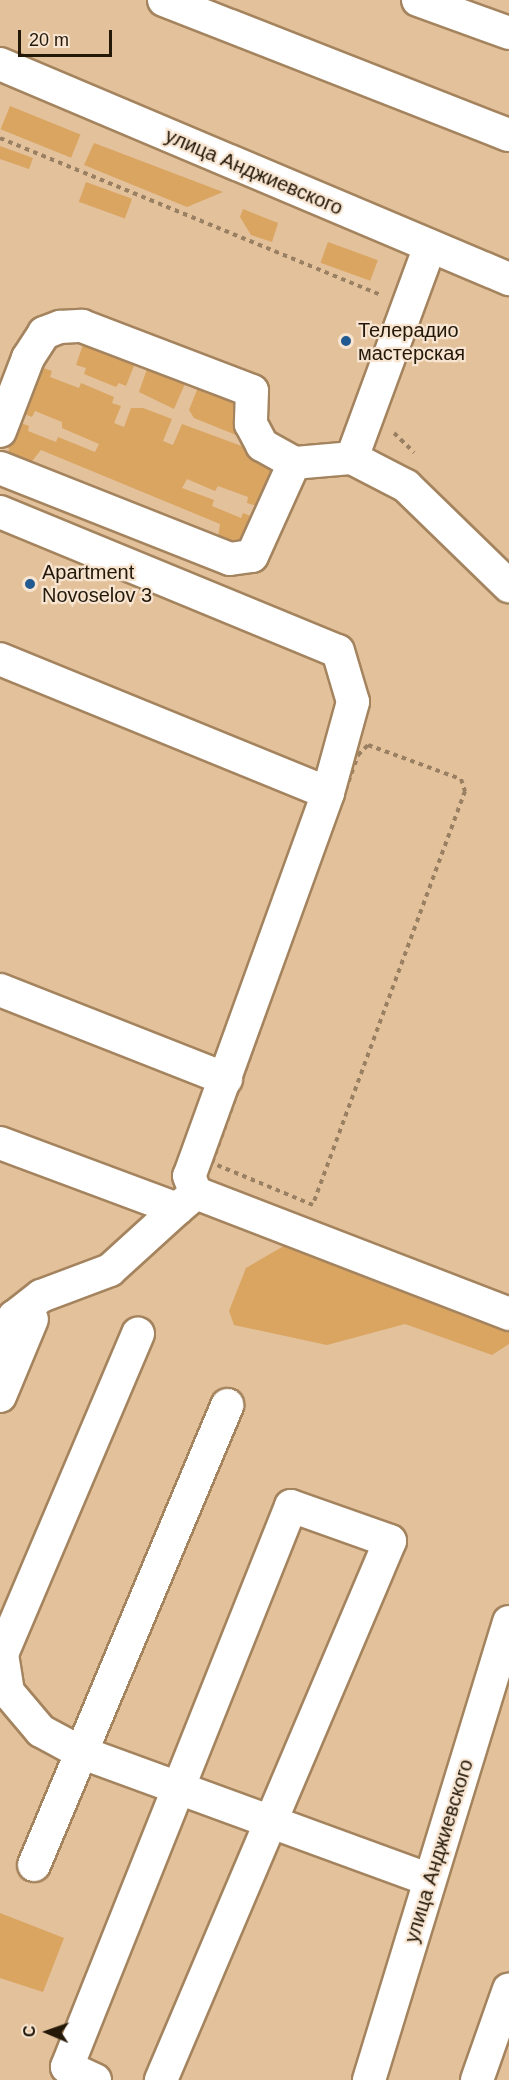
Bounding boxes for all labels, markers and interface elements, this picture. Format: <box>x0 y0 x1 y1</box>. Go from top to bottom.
scale bar <box>21 18 116 56</box>
text: 20 m <box>29 30 69 50</box>
street label: улица Анджиевского <box>162 124 346 220</box>
place label: Телерадио мастерская <box>358 318 465 365</box>
marker: Телерадио мастерская <box>339 334 353 348</box>
place label: Apartment Novoselov 3 <box>42 560 152 607</box>
marker: Apartment Novoselov 3 <box>23 577 37 591</box>
street label: улица Анджиевского <box>400 1756 478 1946</box>
north arrow <box>18 2002 78 2062</box>
text: С <box>21 2025 38 2037</box>

